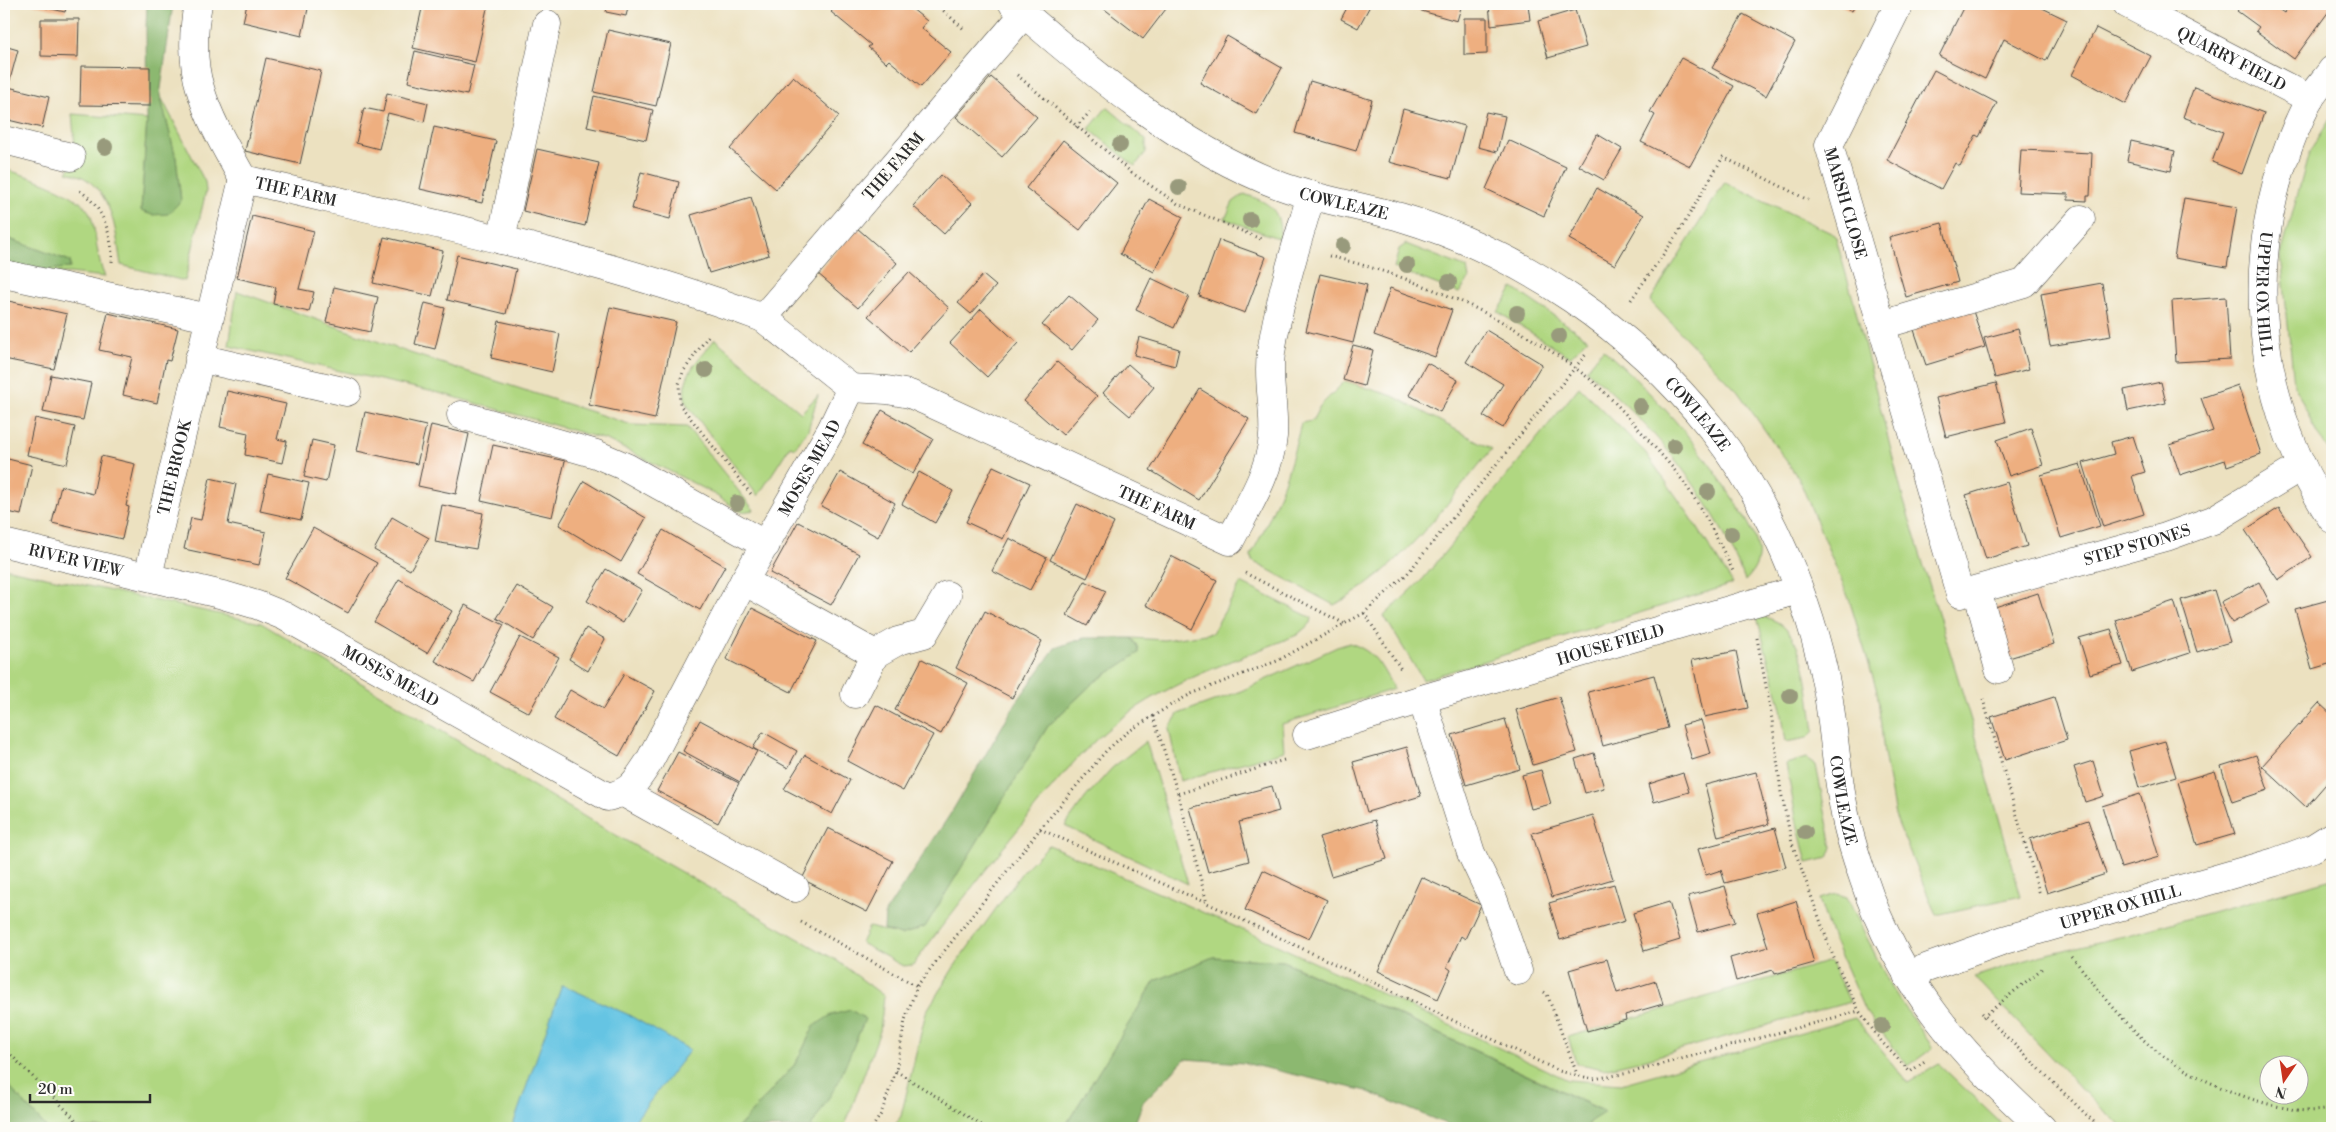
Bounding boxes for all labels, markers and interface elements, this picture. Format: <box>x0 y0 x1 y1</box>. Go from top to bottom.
street label: QUARRY FIELD <box>2173 23 2289 96</box>
street label: THE FARM <box>859 128 929 205</box>
street label: MARSH CLOSE <box>1819 145 1871 262</box>
street label: THE FARM <box>253 173 339 211</box>
street label: COWLEAZE <box>1297 184 1391 225</box>
street label: UPPER OX HILL <box>2251 230 2277 358</box>
street label: COWLEAZE <box>1660 373 1734 455</box>
street label: THE BROOK <box>154 416 196 517</box>
street label: MOSES MEAD <box>775 417 846 520</box>
street label: THE FARM <box>1114 482 1199 535</box>
street label: STEP STONES <box>2082 520 2194 570</box>
street label: RIVER VIEW <box>26 540 126 582</box>
street label: HOUSE FIELD <box>1555 620 1667 670</box>
street label: MOSES MEAD <box>338 641 442 712</box>
street label: COWLEAZE <box>1825 754 1861 848</box>
street label: UPPER OX HILL <box>2058 881 2184 934</box>
north arrow <box>2258 1054 2308 1104</box>
scale bar <box>30 1072 150 1104</box>
text: 20 m <box>38 1080 73 1099</box>
text: N <box>2274 1082 2289 1102</box>

